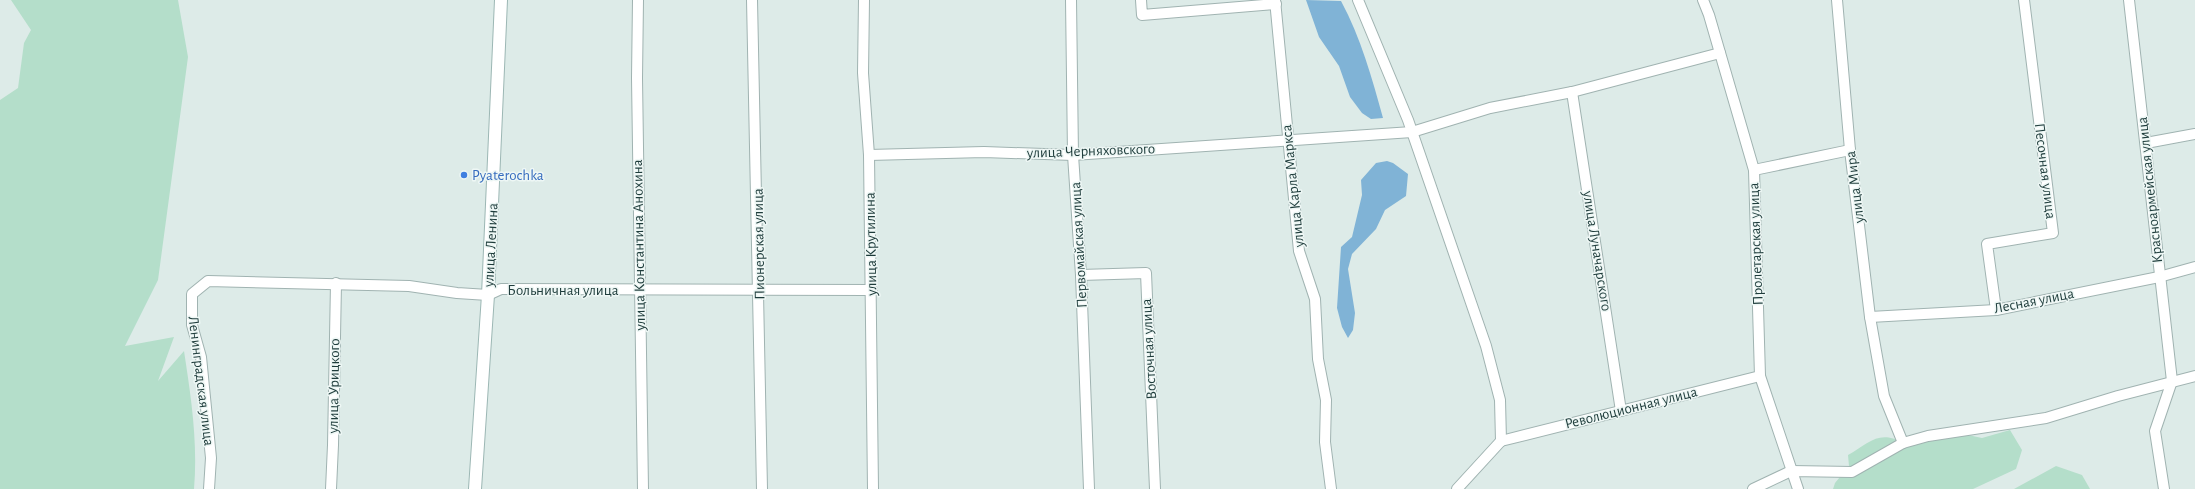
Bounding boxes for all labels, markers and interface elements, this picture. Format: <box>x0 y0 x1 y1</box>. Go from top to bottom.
street label: Красноармейская улица <box>2135 116 2165 264</box>
street label: Песочная улица <box>2032 122 2058 220</box>
street label: улица Карла Маркса <box>1279 124 1307 249</box>
street label: улица Черняховского <box>1026 141 1155 161</box>
street label: улица Мира <box>1843 150 1867 225</box>
street label: улица Константина Анохина <box>630 159 648 332</box>
place label: Pyaterochka <box>472 168 544 183</box>
marker: Pyaterochka <box>459 170 469 180</box>
street label: Первомайская улица <box>1068 181 1090 308</box>
street label: Пролетарская улица <box>1746 182 1766 306</box>
street label: Пионерская улица <box>751 188 767 300</box>
street label: улица Луначарского <box>1580 189 1614 312</box>
street label: улица Крутилина <box>863 192 879 297</box>
street label: улица Ленина <box>481 202 501 288</box>
street label: Больничная улица <box>507 283 619 298</box>
street label: Лесная улица <box>1993 286 2075 316</box>
street label: Восточная улица <box>1139 298 1159 400</box>
street label: Ленинградская улица <box>186 315 216 447</box>
street label: улица Урицкого <box>326 338 342 435</box>
street label: Революционная улица <box>1563 384 1699 432</box>

